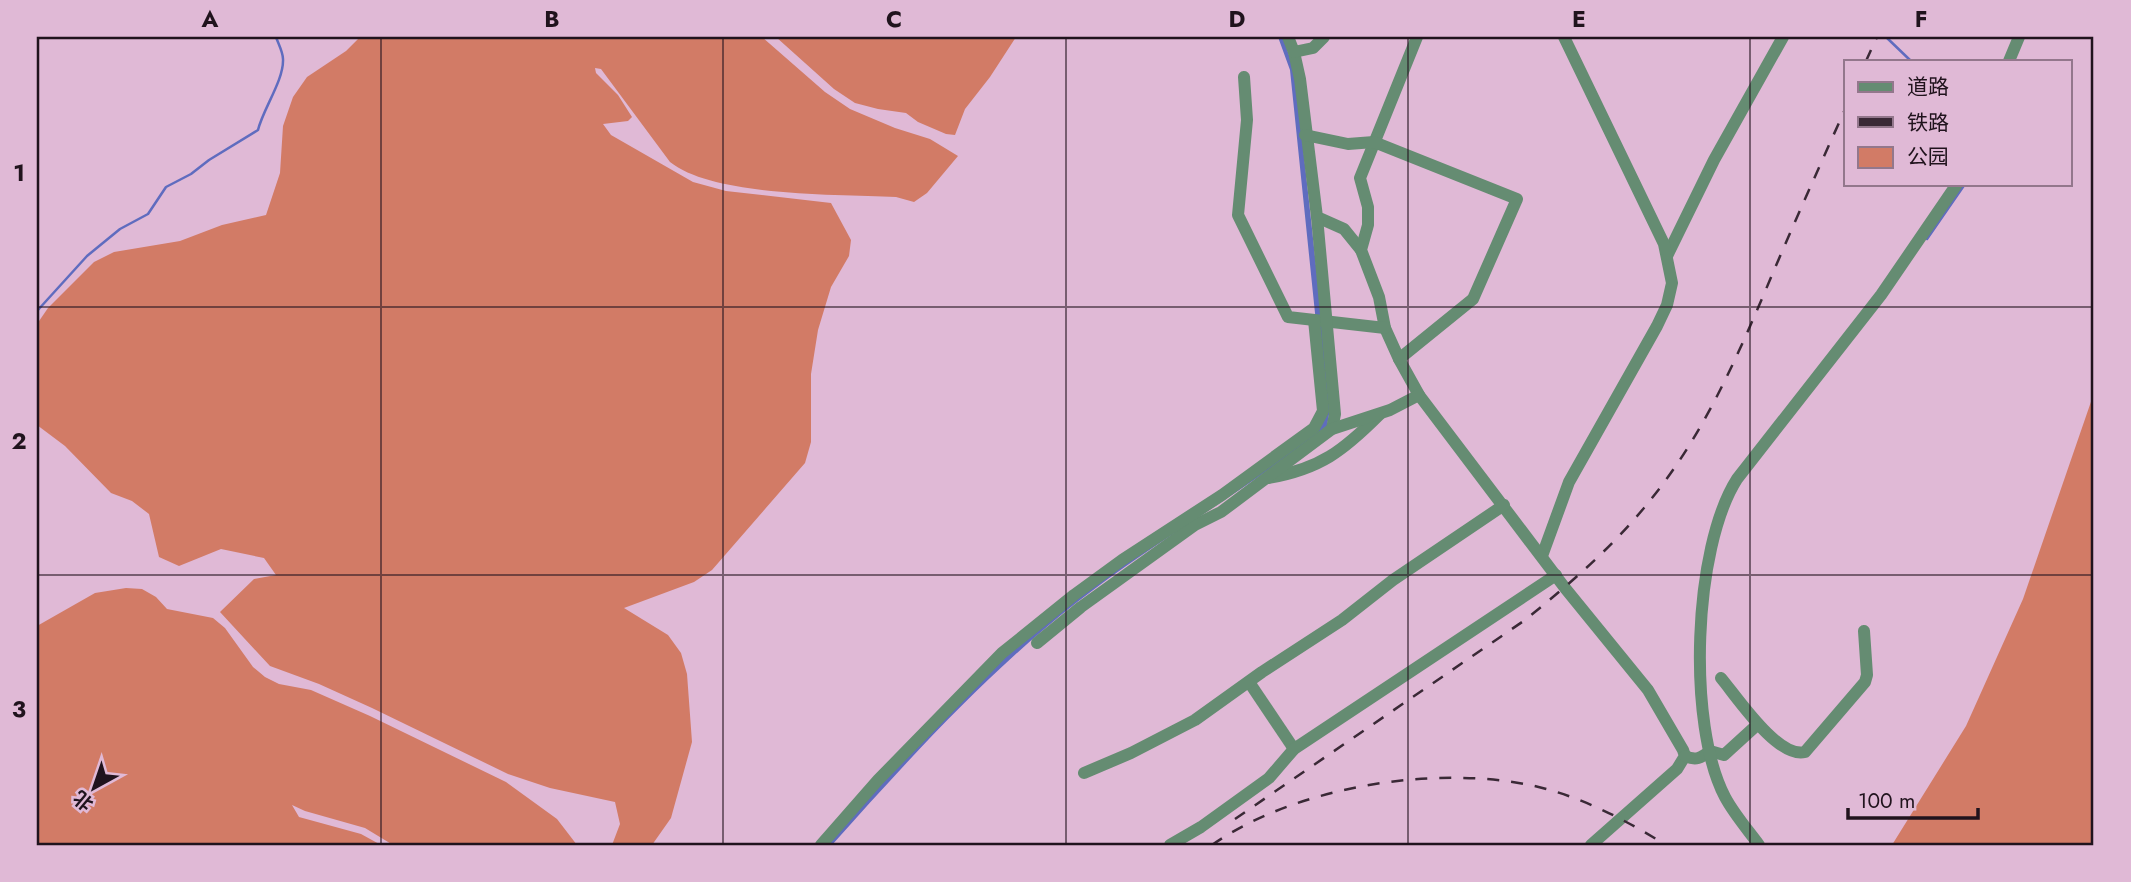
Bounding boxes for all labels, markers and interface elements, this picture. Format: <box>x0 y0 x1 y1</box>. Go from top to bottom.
text: A <box>201 2 219 36</box>
text: B <box>544 2 560 36</box>
text: C <box>886 2 902 36</box>
text: D <box>1229 2 1246 36</box>
text: E <box>1572 2 1586 36</box>
text: F <box>1915 2 1927 36</box>
legend <box>1844 60 2072 186</box>
text: 道路 <box>1907 72 1949 102</box>
text: 铁路 <box>1907 108 1949 138</box>
text: 公园 <box>1907 142 1949 172</box>
text: 1 <box>13 156 25 190</box>
text: 2 <box>11 424 27 458</box>
text: 3 <box>12 692 26 726</box>
north arrow <box>60 752 130 822</box>
scale bar <box>1848 777 1977 821</box>
text: 北 <box>67 784 99 817</box>
text: 100 m <box>1858 786 1915 816</box>

